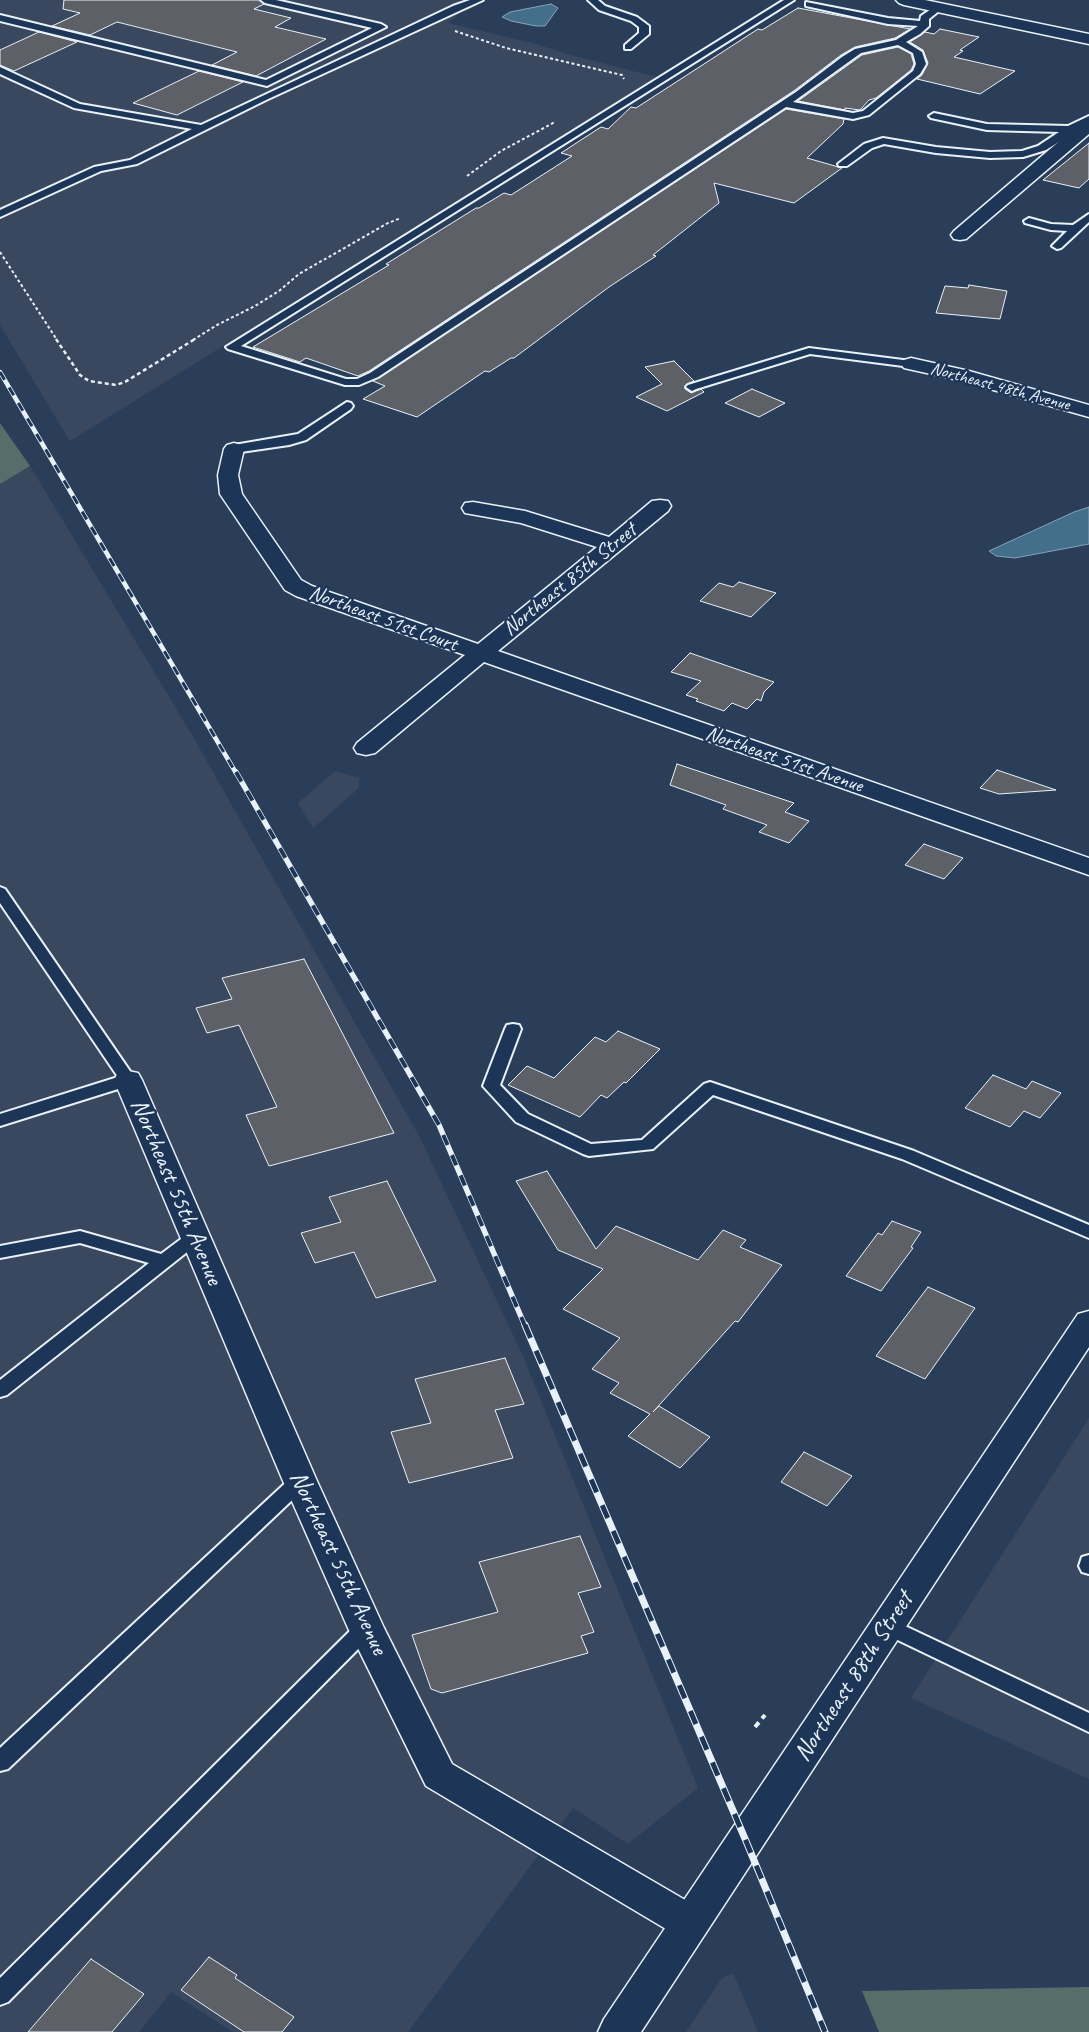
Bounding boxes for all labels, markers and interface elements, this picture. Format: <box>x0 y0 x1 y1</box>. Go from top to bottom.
street label: Northeast 48th Avenue <box>928 358 1072 416</box>
street label: Northeast 85th Street <box>498 518 642 642</box>
street label: Northeast 51st Court <box>305 580 461 658</box>
street label: Northeast 51st Avenue <box>702 721 866 799</box>
street label: Northeast 55th Avenue <box>123 1094 229 1290</box>
street label: Northeast 55th Avenue <box>282 1466 394 1660</box>
street label: Northeast 88th Street <box>788 1587 920 1767</box>

